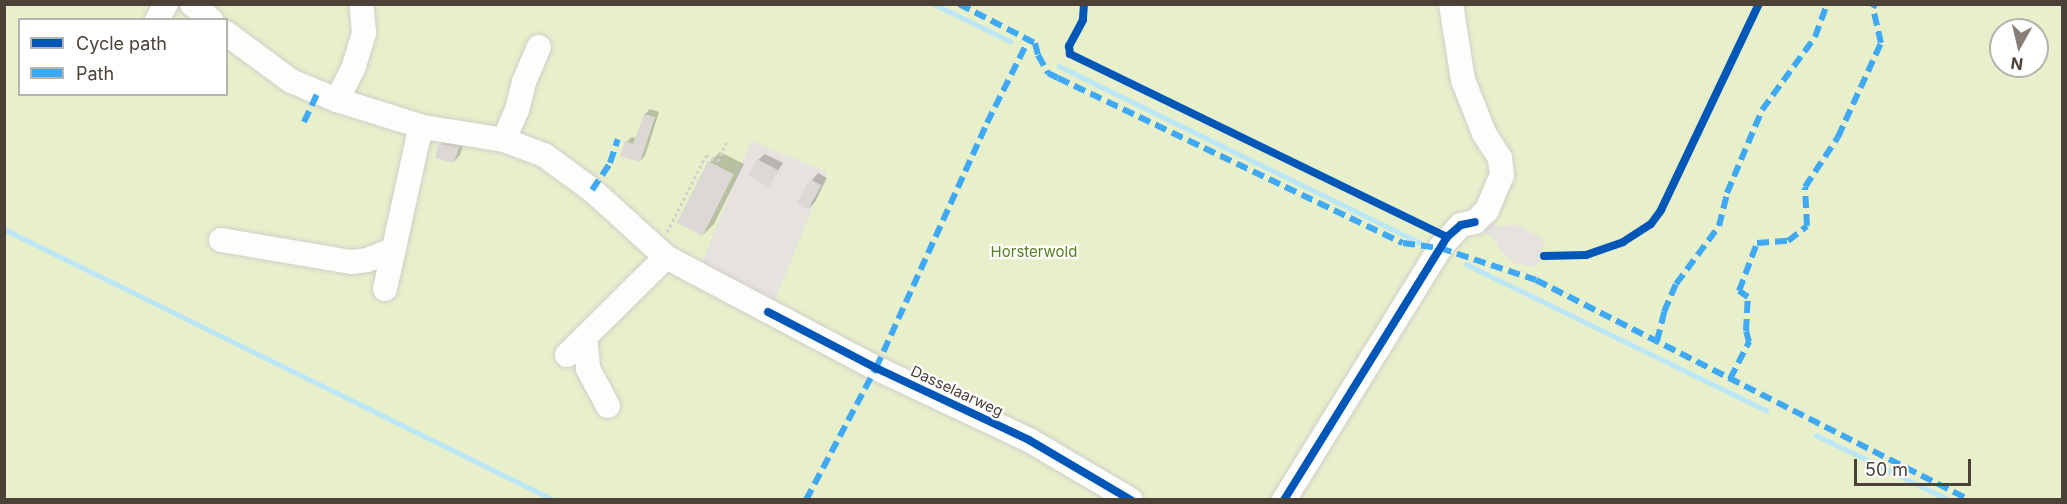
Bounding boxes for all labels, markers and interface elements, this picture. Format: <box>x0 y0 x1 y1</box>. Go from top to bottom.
legend <box>18 18 228 96</box>
north arrow <box>1989 18 2049 78</box>
text: Cycle path <box>76 33 167 54</box>
text: N <box>2009 53 2024 75</box>
text: Path <box>76 63 114 84</box>
park label: Horsterwold <box>991 243 1077 261</box>
street label: Dasselaarweg <box>908 362 1006 420</box>
scale bar <box>1857 447 1974 485</box>
text: 50 m <box>1865 459 1908 480</box>

